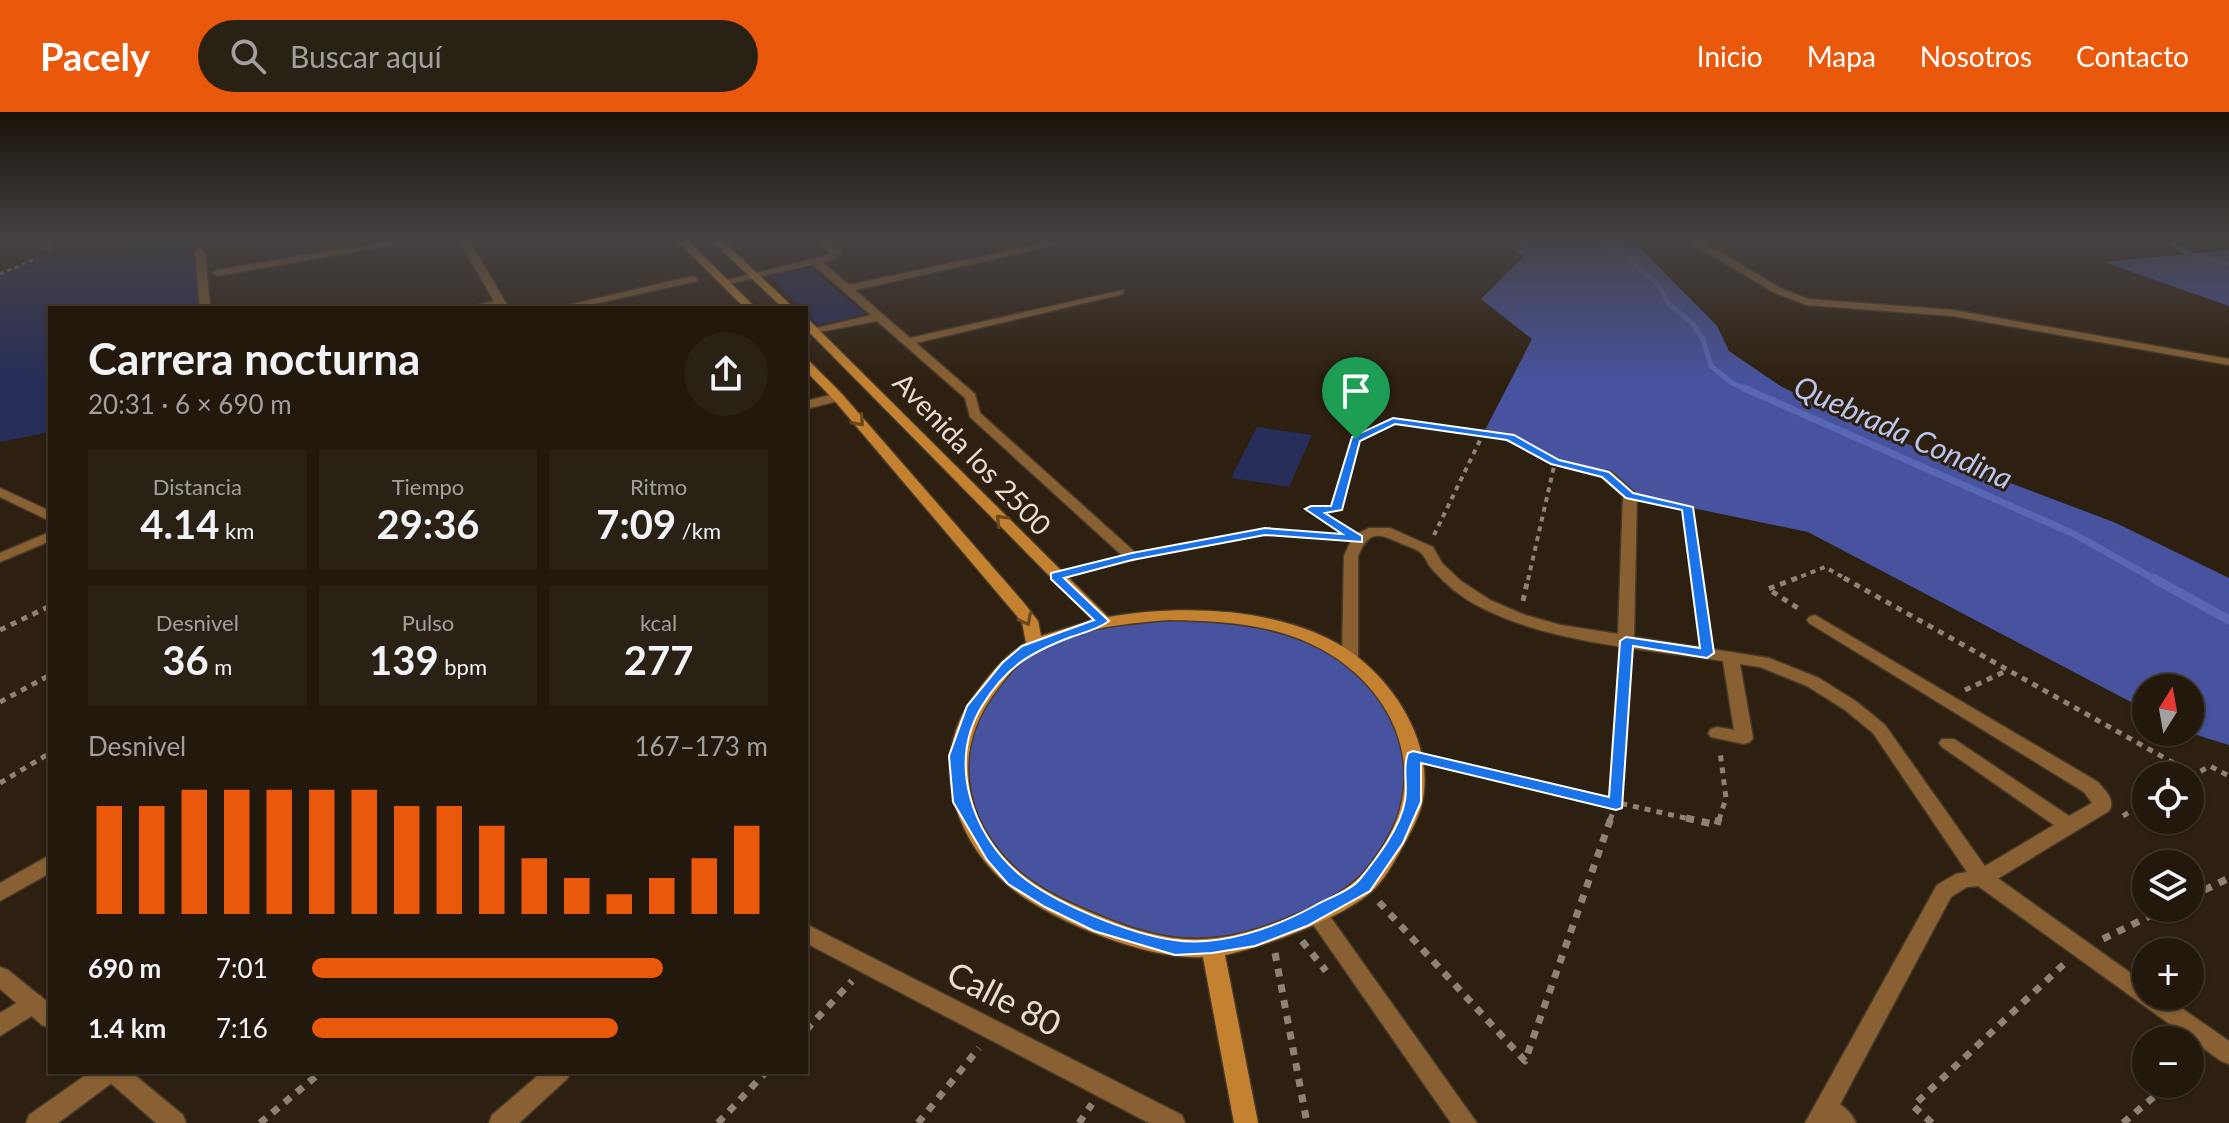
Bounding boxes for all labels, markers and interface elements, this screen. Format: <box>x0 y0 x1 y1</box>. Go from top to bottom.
search box <box>198 20 758 92</box>
text: Pacely <box>40 33 150 79</box>
icon: search <box>226 34 270 78</box>
text: Buscar aquí <box>290 38 442 74</box>
text: Inicio <box>1697 39 1763 73</box>
text: Mapa <box>1807 39 1876 73</box>
text: Nosotros <box>1920 39 2032 73</box>
text: Contacto <box>2076 39 2189 73</box>
text: Carrera nocturna <box>88 332 420 384</box>
button: share <box>684 332 768 416</box>
pin <box>1322 357 1390 439</box>
street label: Avenida los 2500 <box>887 365 1059 542</box>
water label: Quebrada Condina <box>1789 367 2019 495</box>
icon: arrive <box>1334 369 1378 413</box>
text: 20:31 · 6 × 690 m <box>88 388 292 420</box>
one-way arrow <box>849 412 864 426</box>
text: Distancia <box>153 473 242 500</box>
text: Tiempo <box>392 473 464 500</box>
text: Ritmo <box>630 473 687 500</box>
text: 4.14 <box>140 500 219 548</box>
text: 29:36 <box>376 500 480 548</box>
text: 7:09 <box>596 500 676 548</box>
one-way arrow <box>995 515 1010 529</box>
text: km <box>219 517 254 544</box>
text: /km <box>676 517 721 544</box>
text: Desnivel <box>156 609 239 636</box>
text: Pulso <box>402 609 454 636</box>
text: kcal <box>640 609 677 636</box>
one-way arrow <box>1016 612 1031 626</box>
text: 36 <box>162 636 209 684</box>
text: 139 <box>369 636 439 684</box>
text: 277 <box>624 636 693 684</box>
text: m <box>209 653 232 680</box>
text: bpm <box>439 653 487 680</box>
north arrow <box>2132 674 2204 746</box>
map controls <box>2132 674 2204 1098</box>
text: Desnivel <box>88 730 186 762</box>
text: 167–173 m <box>634 730 768 762</box>
button: locate <box>2132 762 2204 834</box>
button: layers <box>2132 850 2204 922</box>
button: + <box>2132 938 2204 1010</box>
text: 690 m <box>88 952 161 984</box>
text: 7:01 <box>216 952 268 984</box>
street label: Calle 80 <box>941 952 1068 1044</box>
text: 1.4 km <box>88 1012 166 1044</box>
text: 7:16 <box>216 1012 268 1044</box>
button: − <box>2132 1026 2204 1098</box>

